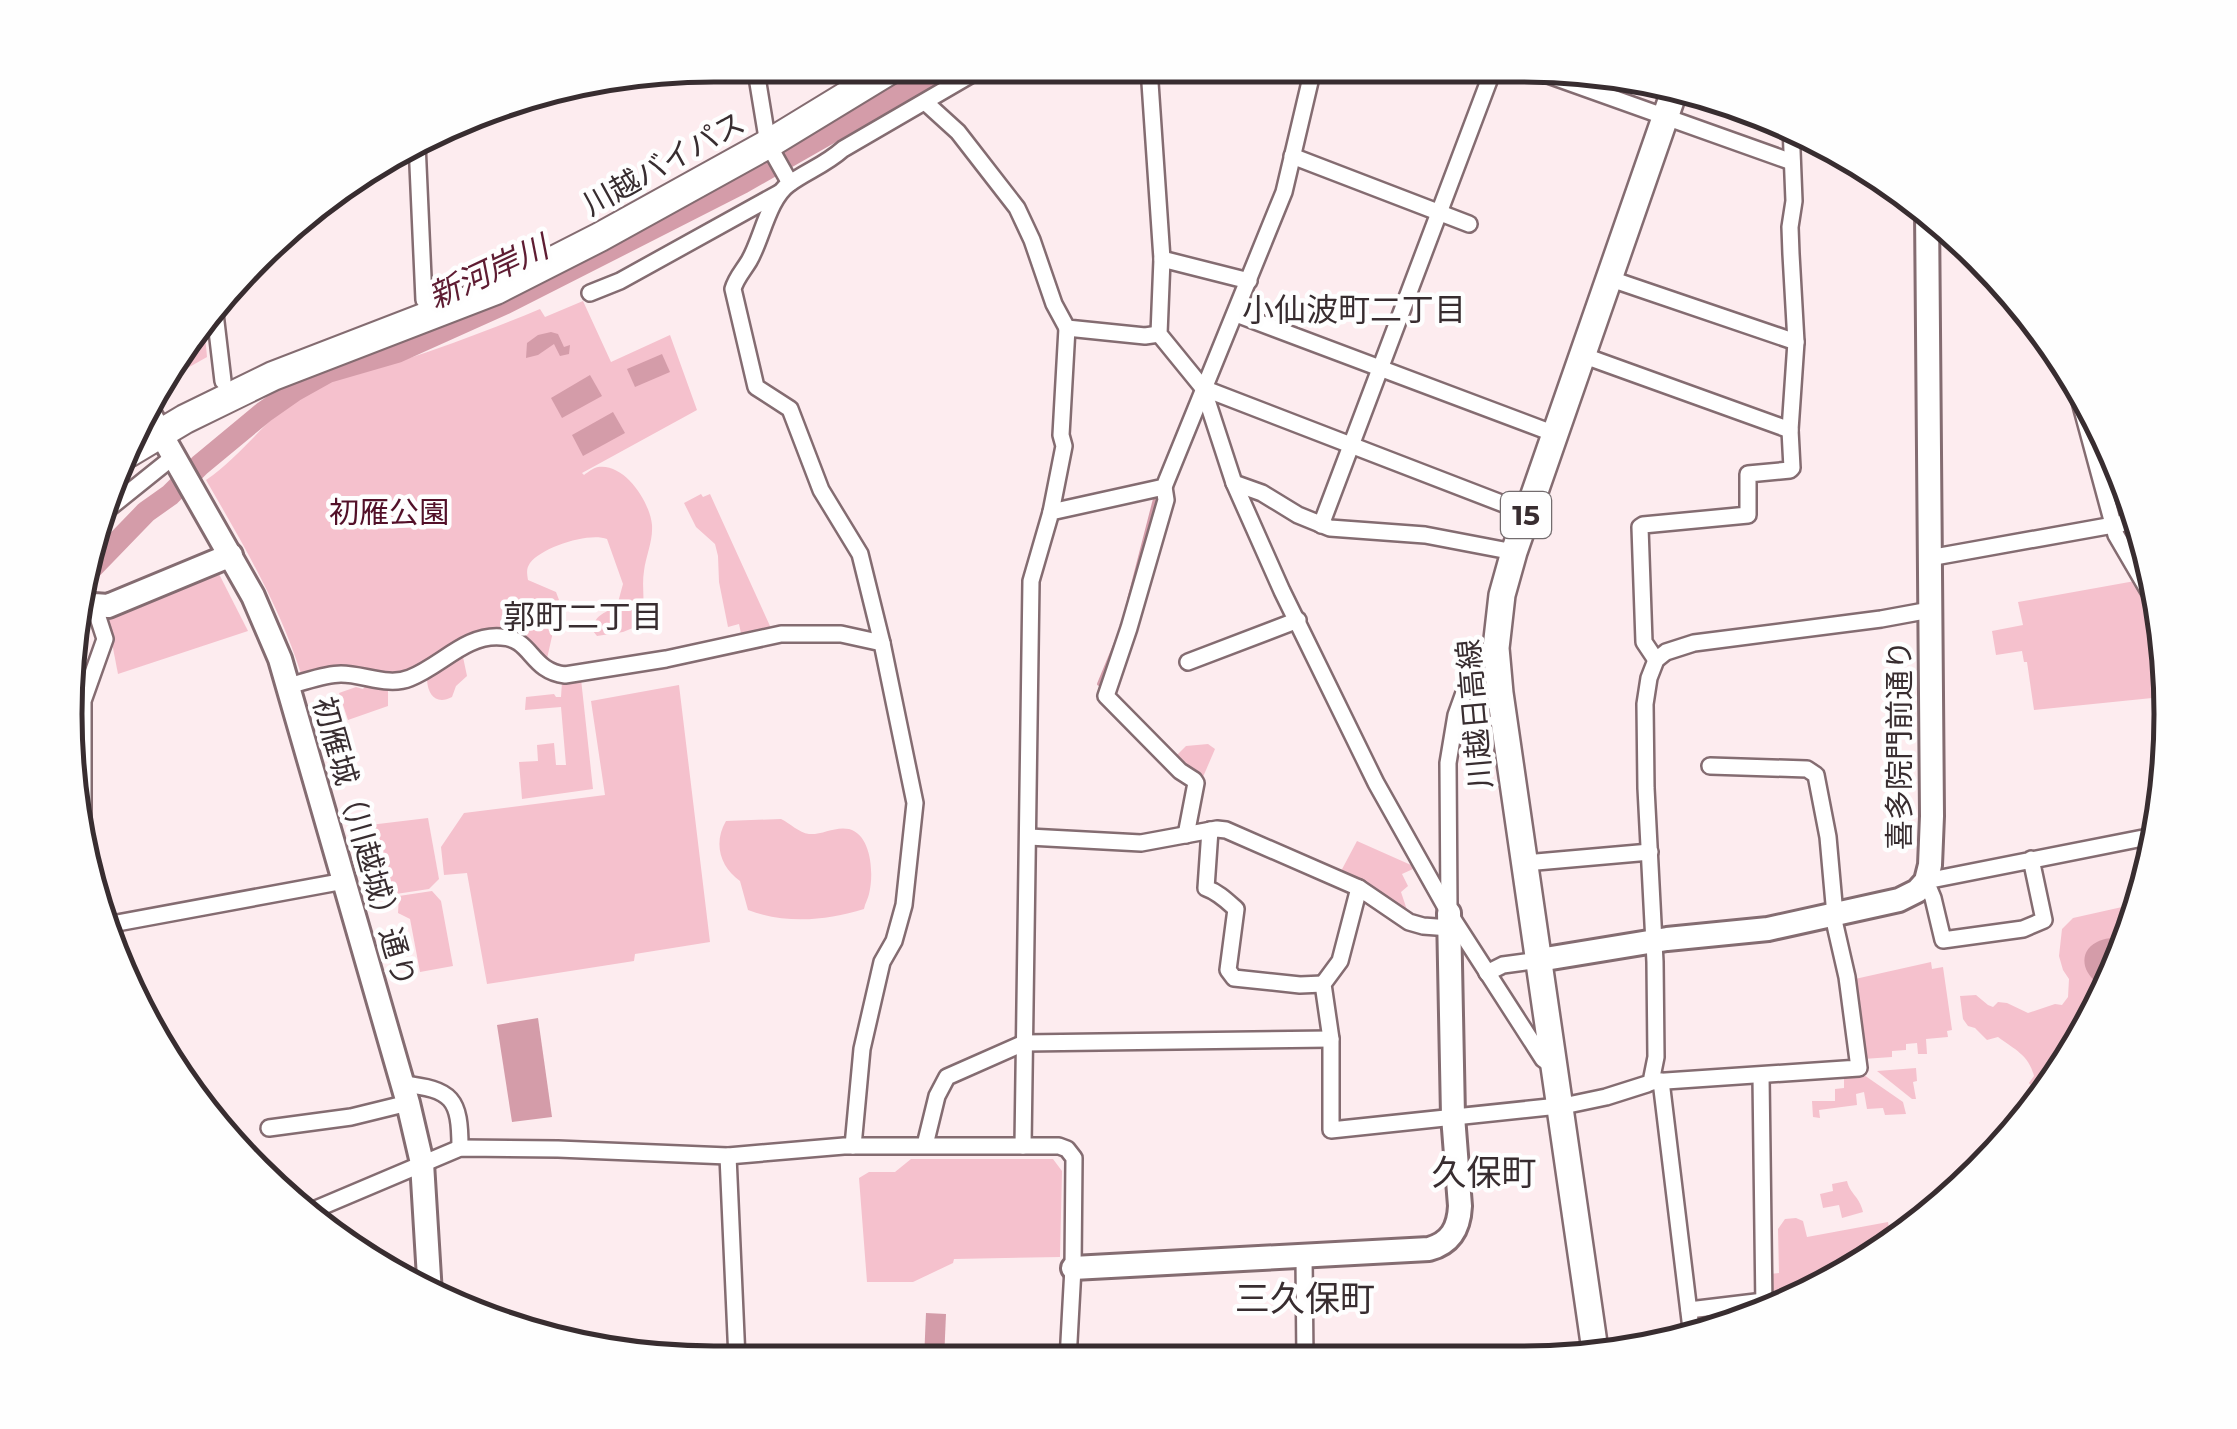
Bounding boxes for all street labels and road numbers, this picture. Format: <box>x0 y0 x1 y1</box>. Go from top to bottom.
street label: 川越バイパス <box>576 104 751 223</box>
road number: 15 <box>1501 492 1551 538</box>
street label: 川越日高線 <box>1450 638 1499 790</box>
street label: 喜多院門前通り <box>1881 640 1918 850</box>
street label: 初雁城（川越城）通り <box>305 693 424 991</box>

